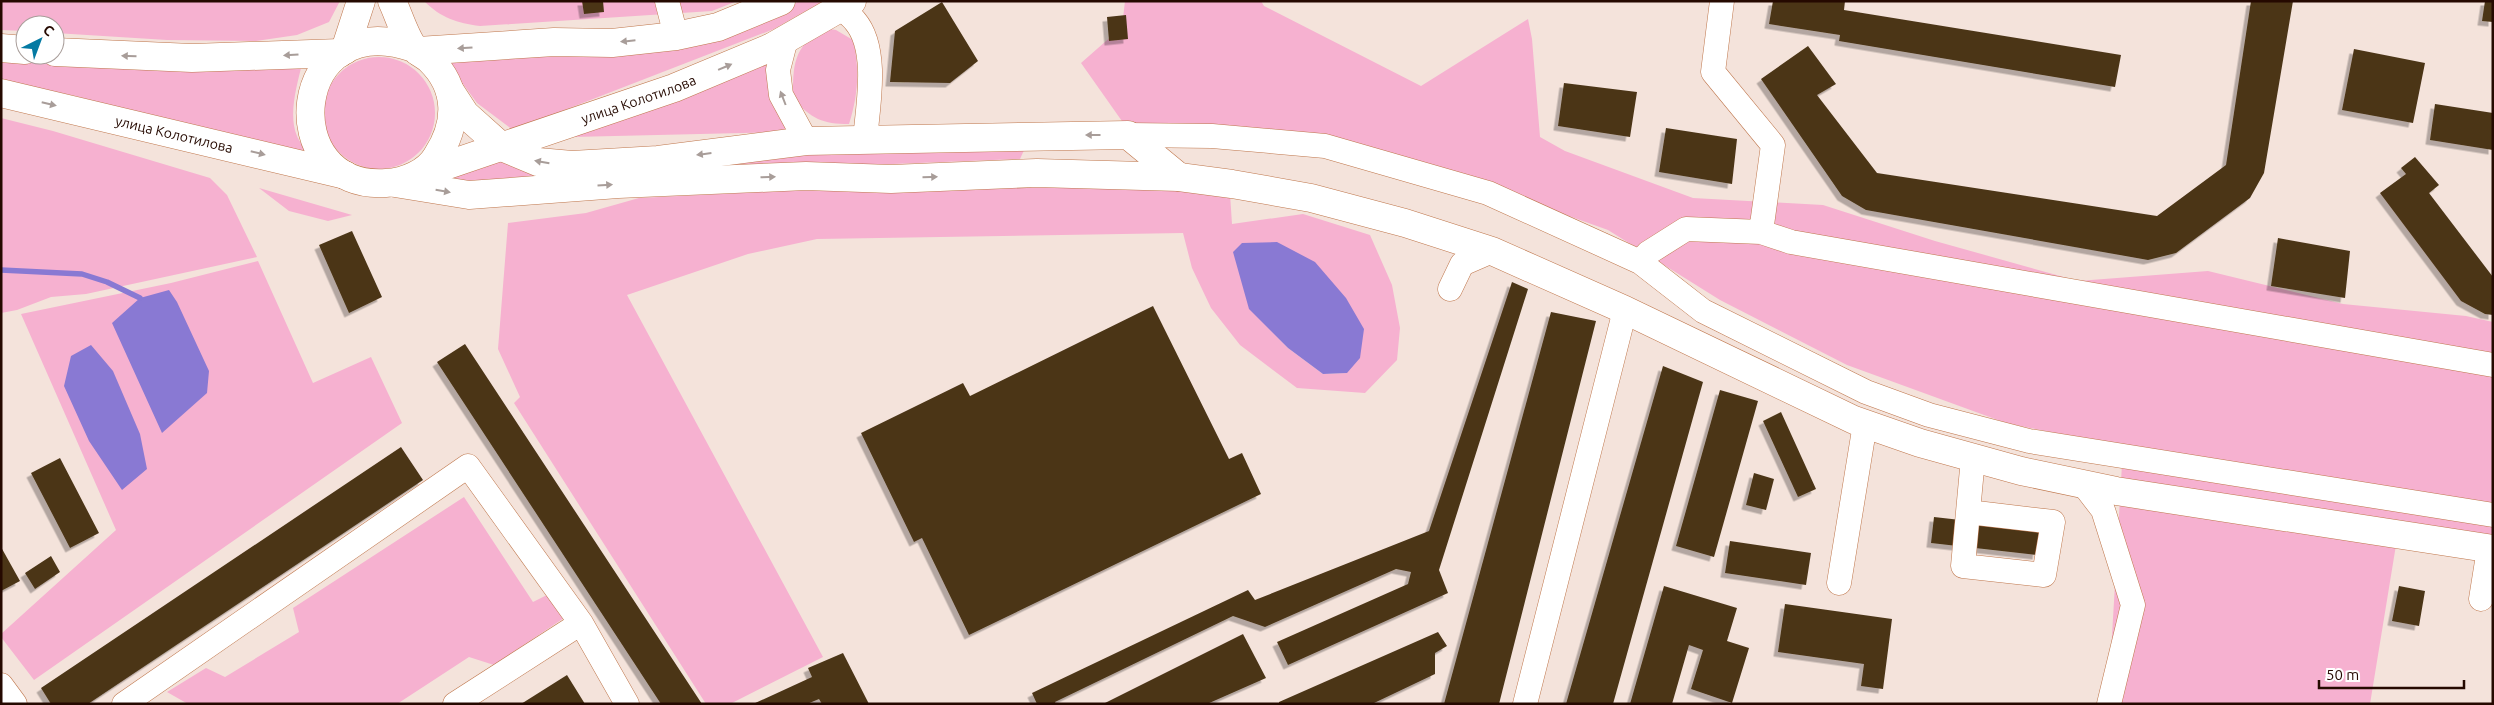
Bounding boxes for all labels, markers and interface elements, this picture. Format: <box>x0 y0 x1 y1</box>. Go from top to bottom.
north arrow <box>15 15 65 65</box>
text: С <box>40 21 57 39</box>
one-way arrow <box>619 37 635 45</box>
one-way arrow <box>457 44 473 52</box>
one-way arrow <box>120 51 136 59</box>
one-way arrow <box>283 52 299 60</box>
one-way arrow <box>718 62 732 70</box>
street label: улица Колотилова <box>579 72 698 127</box>
one-way arrow <box>779 91 786 106</box>
one-way arrow <box>41 100 56 108</box>
street label: улица Колотилова <box>114 113 235 156</box>
one-way arrow <box>1084 131 1100 139</box>
one-way arrow <box>250 149 266 157</box>
one-way arrow <box>695 150 711 158</box>
one-way arrow <box>534 157 550 165</box>
one-way arrow <box>760 173 776 181</box>
one-way arrow <box>922 173 938 181</box>
one-way arrow <box>597 181 613 189</box>
one-way arrow <box>436 187 452 195</box>
scale bar <box>2319 658 2464 690</box>
text: 50 m <box>2326 666 2359 683</box>

